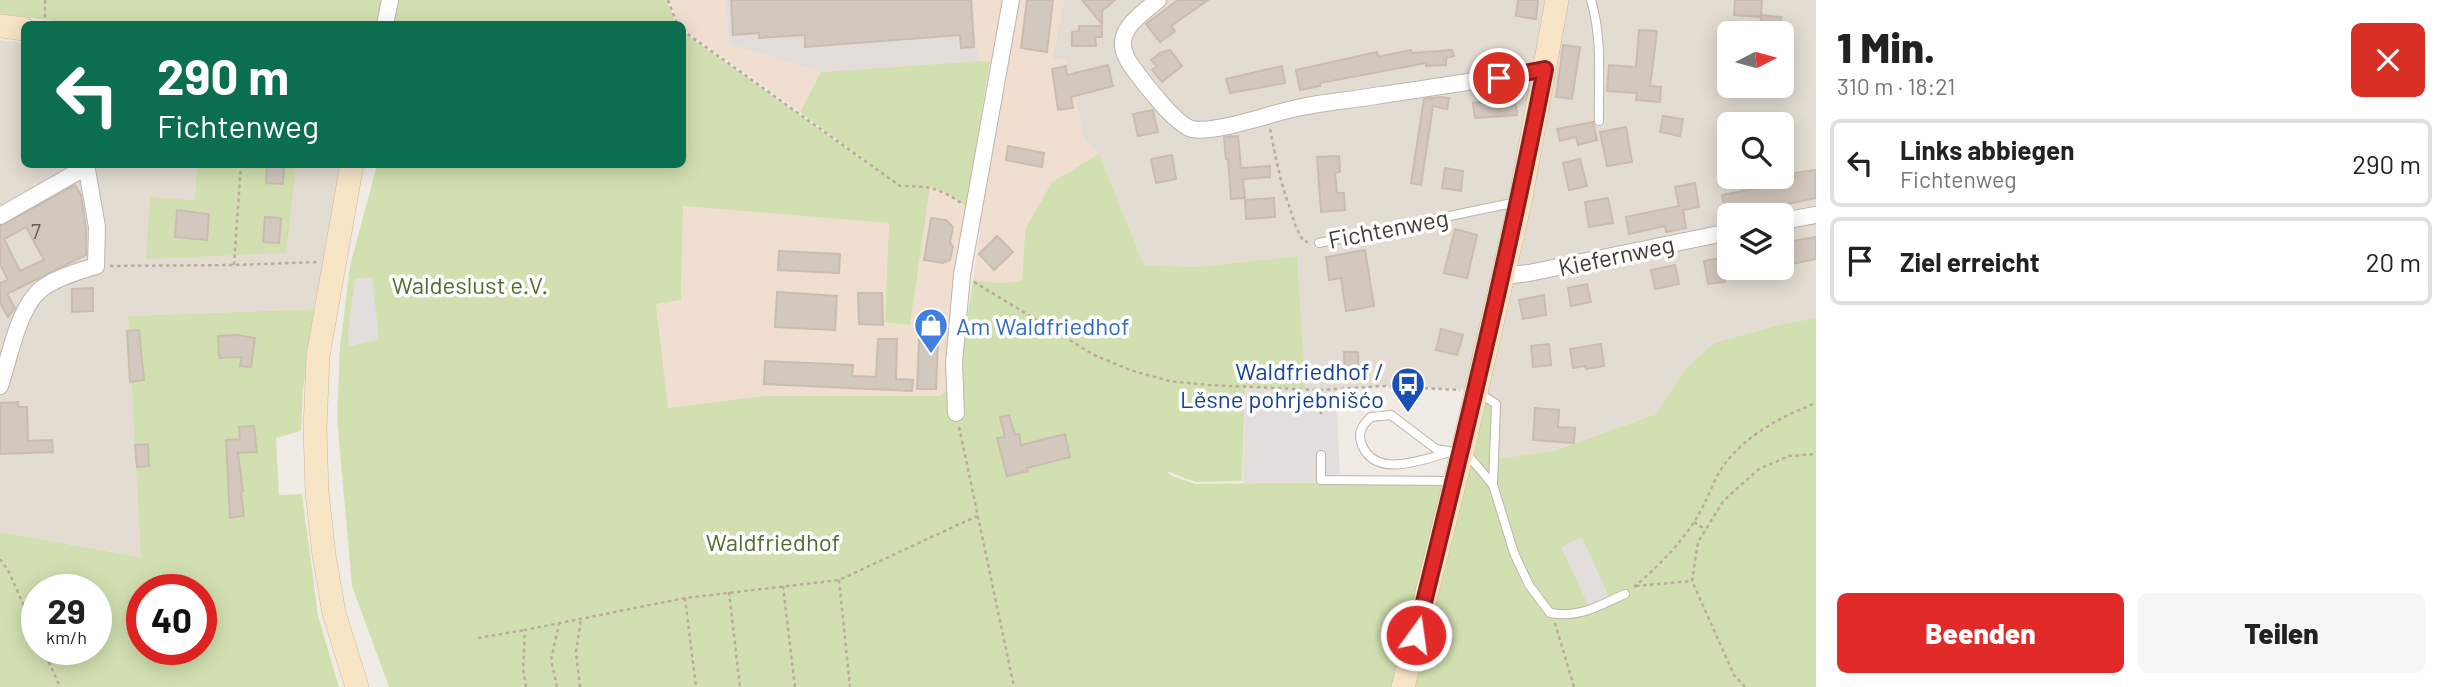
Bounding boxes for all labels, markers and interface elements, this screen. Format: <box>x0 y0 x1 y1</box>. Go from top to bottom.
north arrow <box>1717 21 1794 98</box>
map controls <box>1717 21 1794 280</box>
text: 1 Min. <box>1837 21 1935 71</box>
button: close <box>2351 23 2425 97</box>
text: 290 m <box>157 46 289 105</box>
pin <box>1469 48 1529 108</box>
icon: left <box>42 49 133 140</box>
icon: arrive <box>1480 59 1518 97</box>
text: 310 m · 18:21 <box>1837 72 1955 100</box>
text: Fichtenweg <box>157 106 319 144</box>
button: search <box>1717 112 1794 189</box>
text: Links abbiegen <box>1900 134 2074 165</box>
icon: left <box>1841 144 1879 182</box>
text: 290 m <box>2352 148 2421 179</box>
text: Fichtenweg <box>1900 165 2017 193</box>
street label: Fichtenweg <box>1326 202 1450 254</box>
button: layers <box>1717 203 1794 280</box>
house number: 7 <box>31 218 41 243</box>
street label: Kiefernweg <box>1555 229 1677 281</box>
icon: arrive <box>1841 242 1879 280</box>
text: Ziel erreicht <box>1900 246 2040 277</box>
text: 20 m <box>2366 246 2421 277</box>
park label: Waldeslust e.V. <box>392 270 548 299</box>
shop icon: Am Waldfriedhof <box>912 306 950 355</box>
place label: Am Waldfriedhof <box>956 311 1130 340</box>
place label: Waldfriedhof / Lěsne pohrjebnišćo <box>1180 356 1384 413</box>
bus stop icon: Waldfriedhof / Lěsne pohrjebnišćo <box>1389 365 1427 414</box>
park label: Waldfriedhof <box>706 527 840 556</box>
speed limit sign: 40 <box>126 574 217 665</box>
text: 29 <box>47 589 86 631</box>
button: Beenden <box>1837 593 2124 673</box>
button: Teilen <box>2138 593 2425 673</box>
position arrow <box>1379 598 1453 672</box>
text: km/h <box>46 626 87 648</box>

